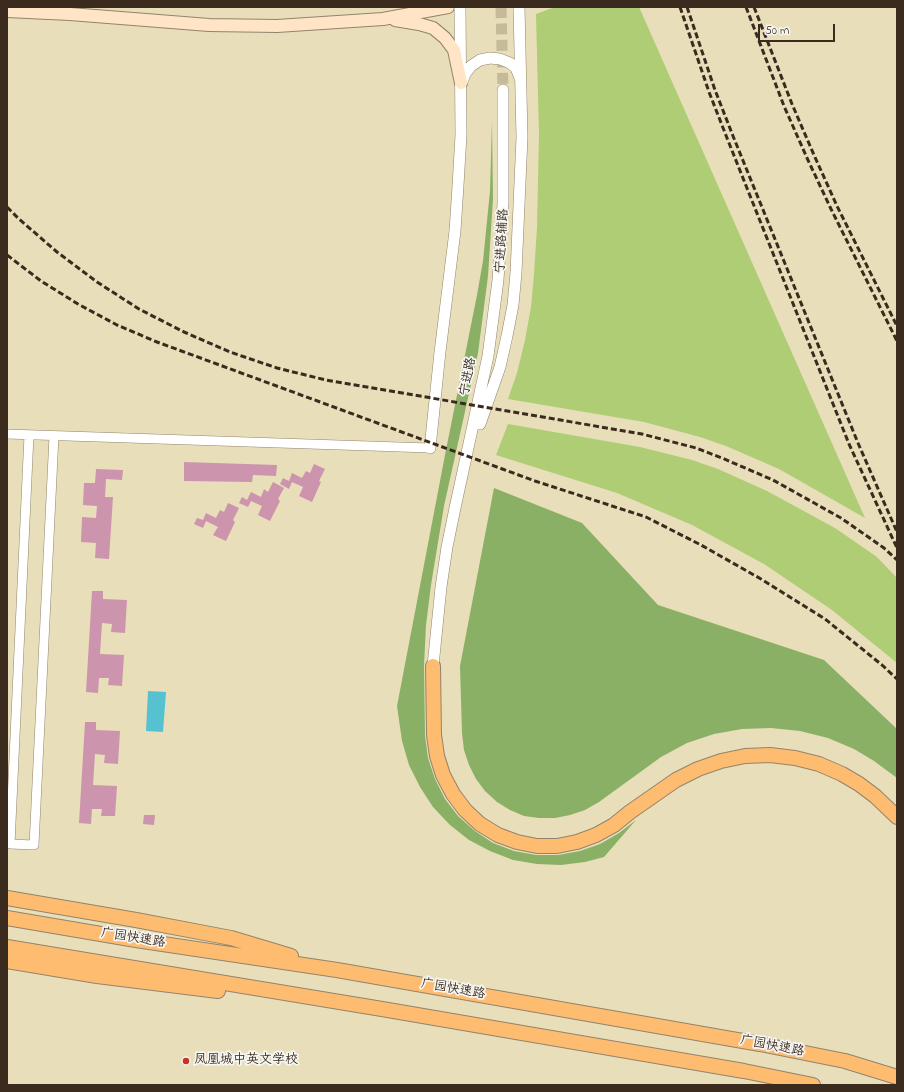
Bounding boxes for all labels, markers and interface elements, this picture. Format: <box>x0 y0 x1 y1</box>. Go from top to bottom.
scale bar <box>760 16 837 42</box>
text: 50 m <box>765 22 789 40</box>
street label: 宁进路辅路 <box>494 208 512 274</box>
street label: 宁进路 <box>458 356 480 398</box>
street label: 广园快速路 <box>100 926 166 952</box>
street label: 广园快速路 <box>420 977 486 1003</box>
street label: 广园快速路 <box>739 1033 805 1061</box>
place label: 凤凰城中英文学校 <box>194 1053 298 1069</box>
marker: 凤凰城中英文学校 <box>181 1056 191 1066</box>

